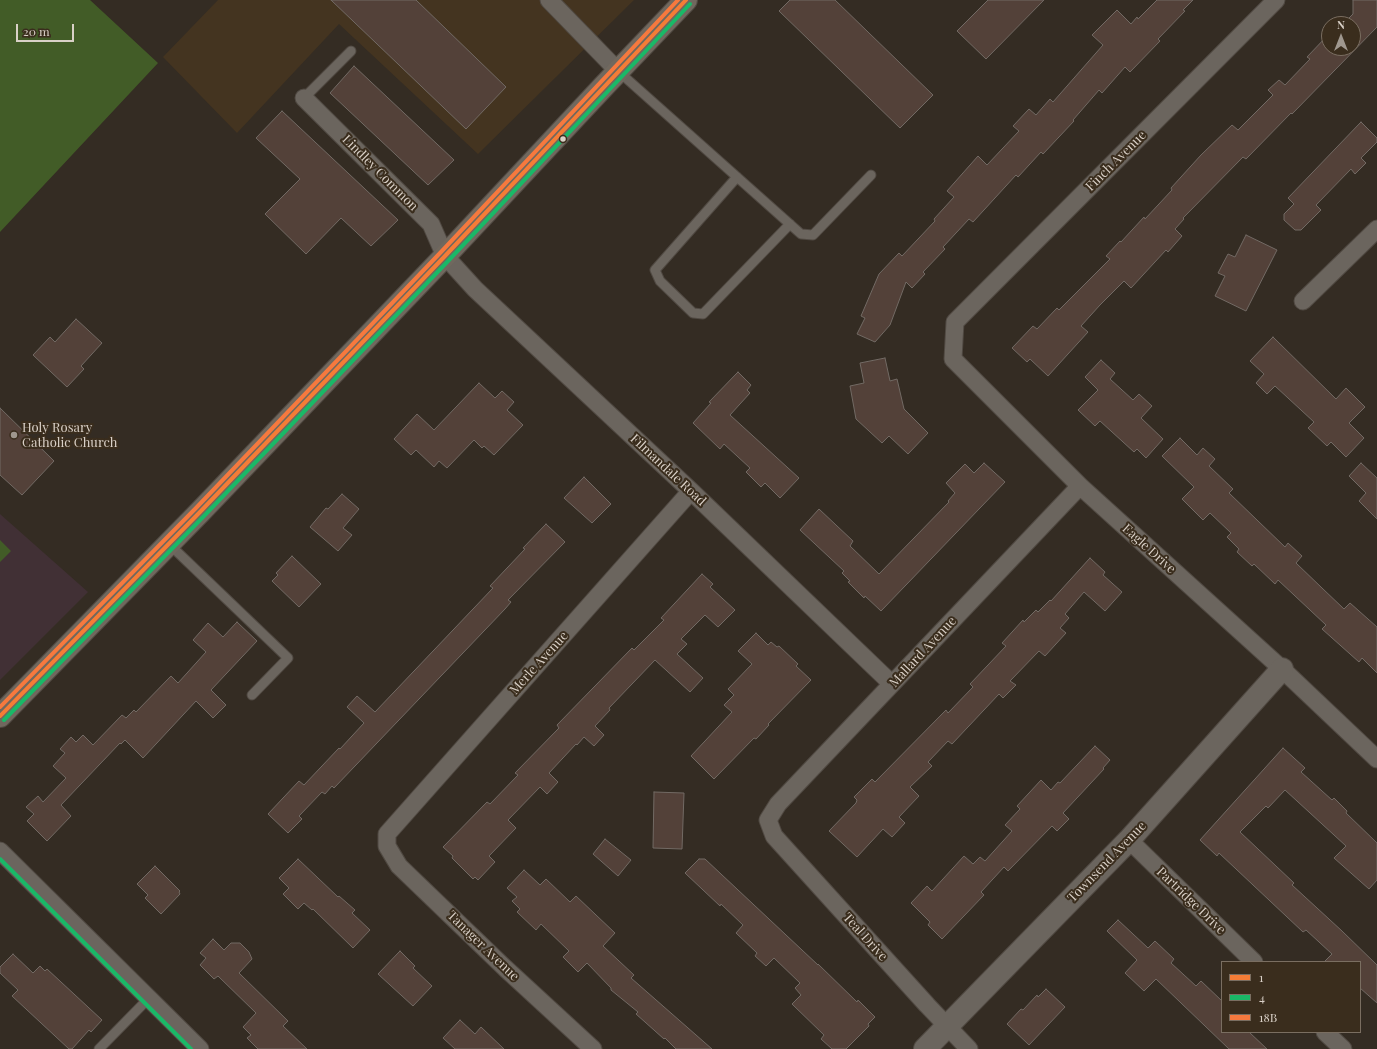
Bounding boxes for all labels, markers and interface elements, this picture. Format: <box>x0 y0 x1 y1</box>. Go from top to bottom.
scale bar <box>18 16 76 42</box>
north arrow <box>1321 16 1361 56</box>
text: N <box>1337 17 1345 32</box>
text: 20 m <box>23 23 50 39</box>
street label: Finch Avenue <box>1083 128 1149 194</box>
street label: Lindley Common <box>339 132 421 214</box>
unlabelled marker <box>558 134 568 144</box>
place label: Holy Rosary Catholic Church <box>22 420 117 451</box>
marker: Holy Rosary Catholic Church <box>9 430 19 440</box>
street label: Filmandale Road <box>627 431 709 509</box>
street label: Eagle Drive <box>1119 521 1179 577</box>
street label: Mallard Avenue <box>886 613 960 691</box>
street label: Merle Avenue <box>507 628 571 698</box>
street label: Townsend Avenue <box>1065 818 1149 906</box>
street label: Partridge Drive <box>1153 864 1229 938</box>
street label: Tanager Avenue <box>444 908 522 984</box>
street label: Teal Drive <box>839 910 891 964</box>
legend <box>1221 961 1361 1033</box>
text: 1 <box>1259 969 1263 985</box>
text: 4 <box>1259 989 1265 1005</box>
text: 18B <box>1259 1009 1277 1025</box>

